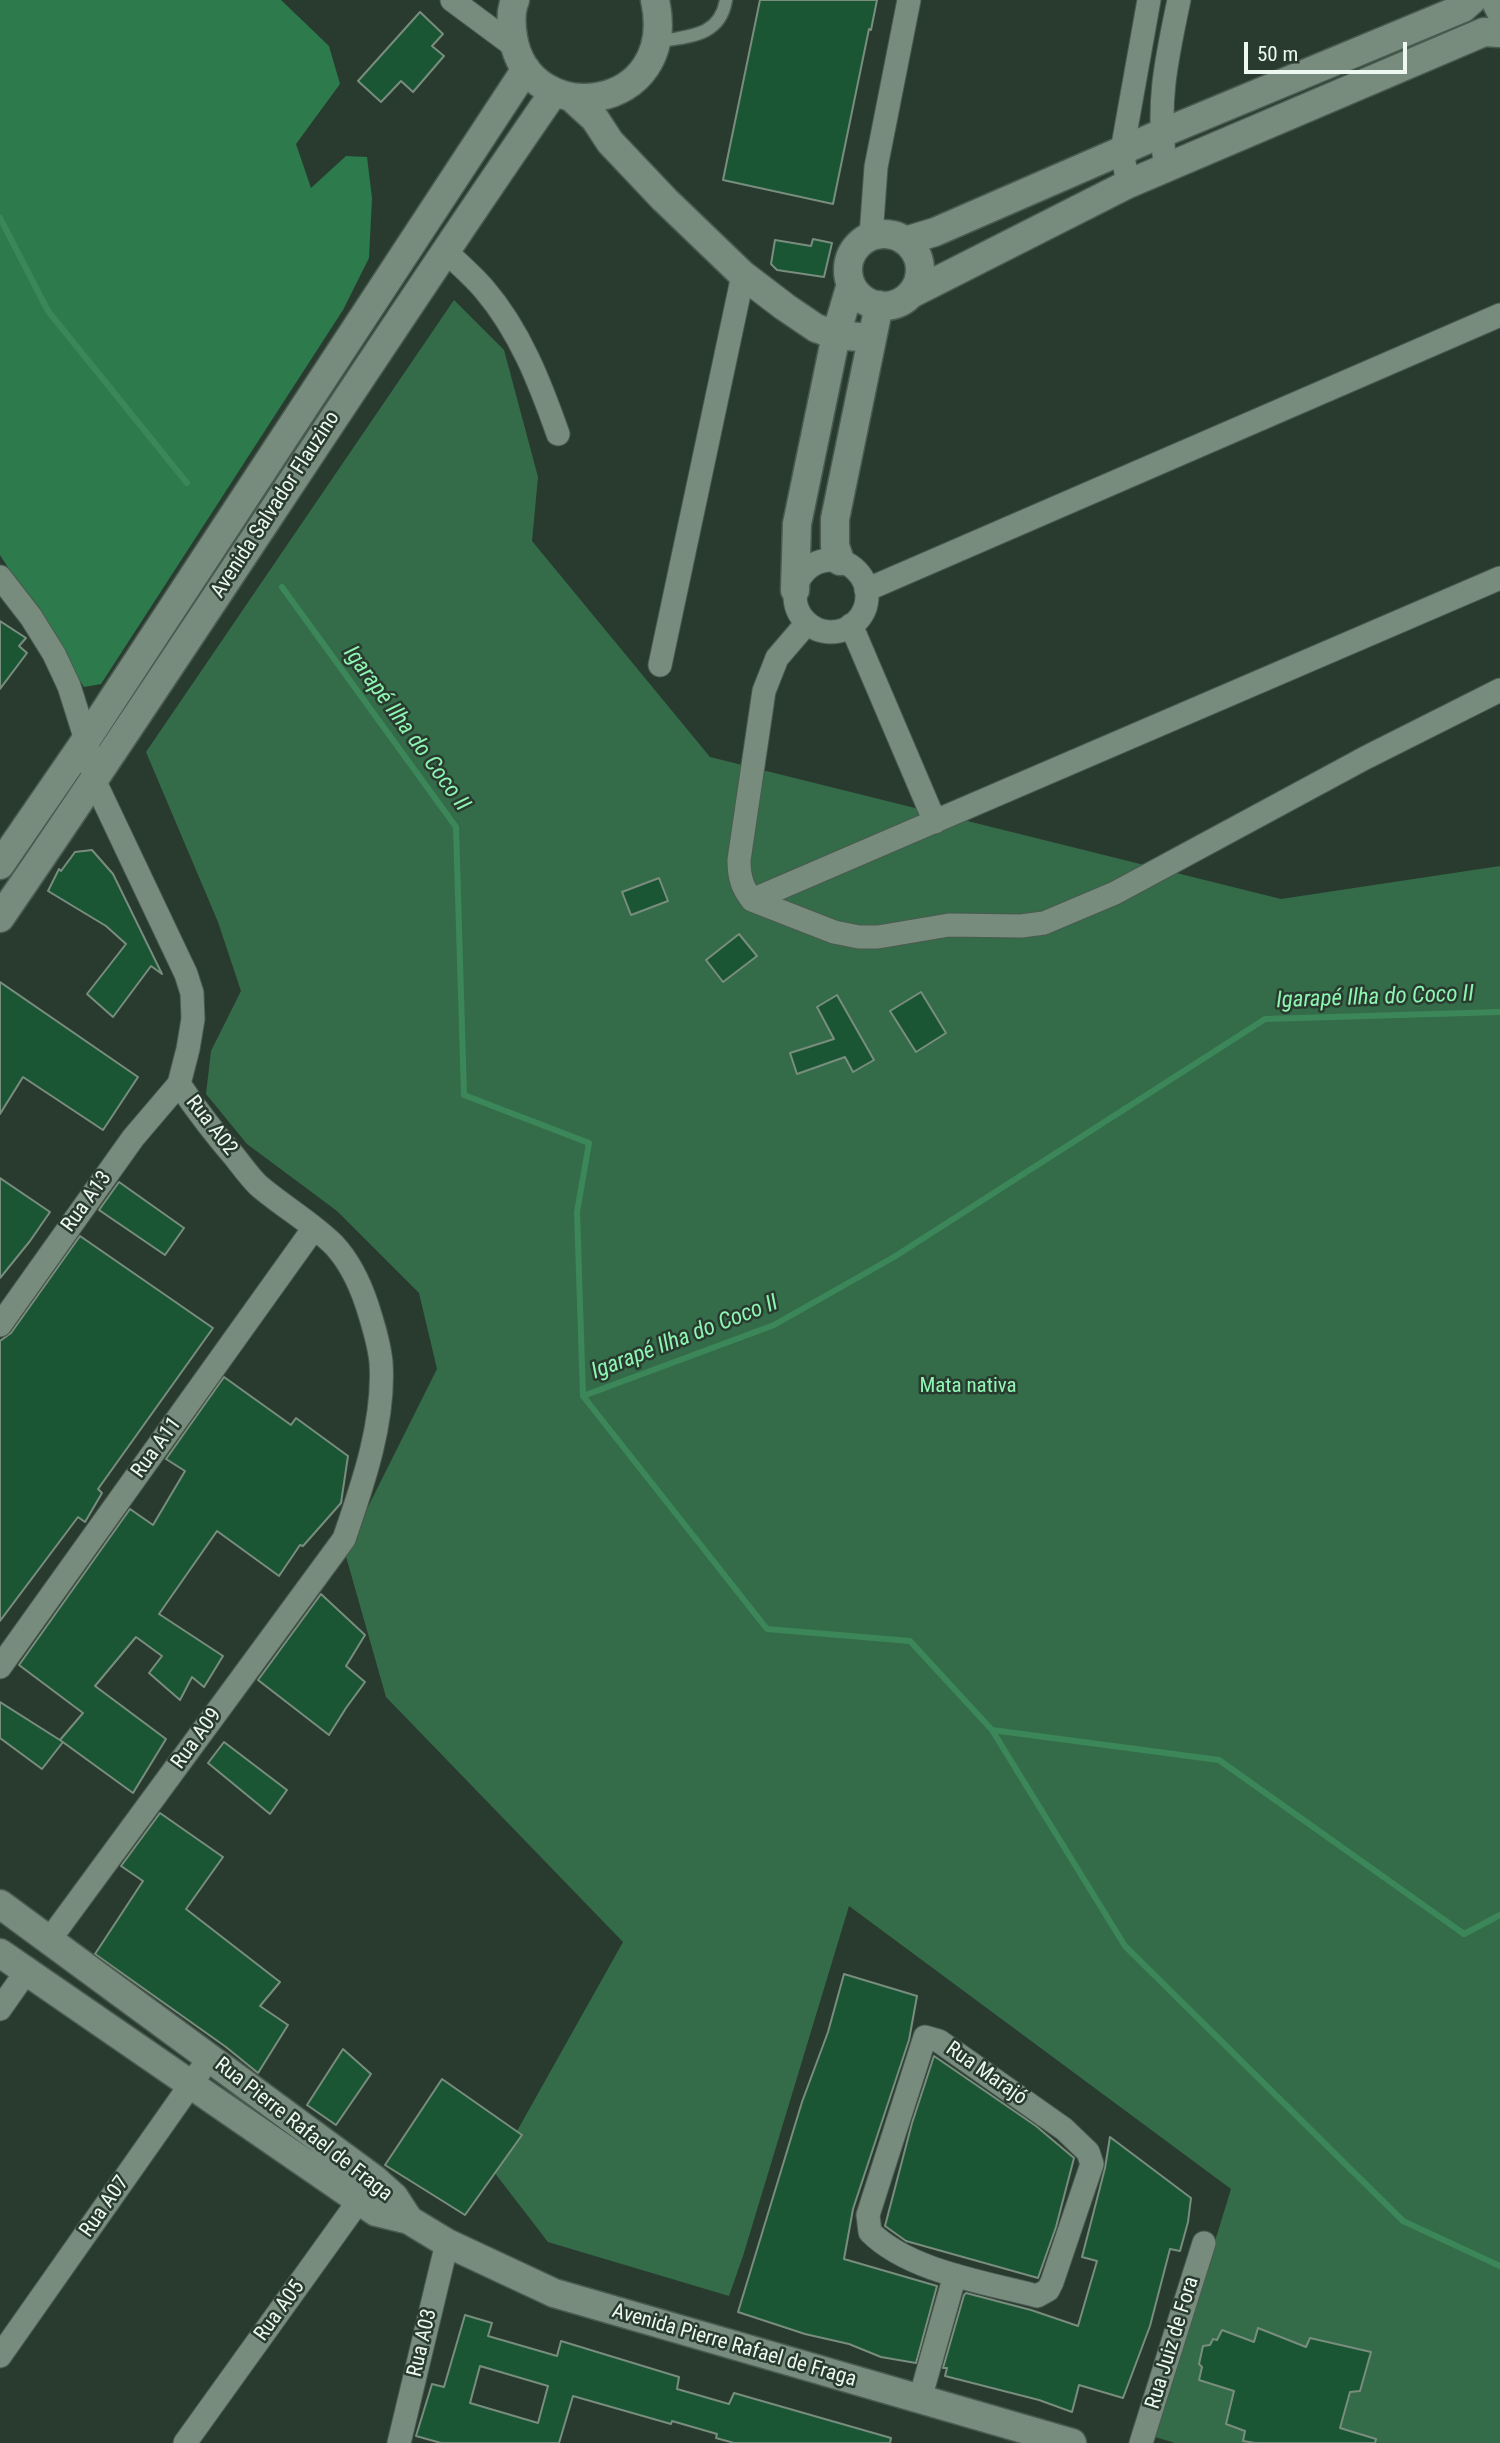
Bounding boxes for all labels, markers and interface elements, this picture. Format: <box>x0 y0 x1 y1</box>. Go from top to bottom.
scale bar <box>1248 28 1411 72</box>
text: 50 m <box>1257 42 1298 66</box>
street label: Avenida Salvador Flauzino <box>206 407 346 603</box>
water label: Igarapé Ilha do Coco II <box>337 641 475 817</box>
water label: Igarapé Ilha do Coco II <box>1276 981 1474 1015</box>
street label: Rua A02 <box>180 1091 242 1161</box>
street label: Rua A13 <box>57 1167 117 1237</box>
water label: Igarapé Ilha do Coco II <box>588 1290 782 1386</box>
park label: Mata nativa <box>919 1374 1017 1400</box>
street label: Rua A11 <box>127 1413 187 1483</box>
street label: Rua A09 <box>167 1704 227 1774</box>
street label: Rua Marajó <box>941 2037 1031 2111</box>
street label: Rua Pierre Rafael de Fraga <box>209 2053 397 2207</box>
street label: Rua A07 <box>75 2172 135 2242</box>
street label: Rua Juiz de Fora <box>1141 2274 1205 2412</box>
street label: Rua A05 <box>250 2276 310 2346</box>
street label: Avenida Pierre Rafael de Fraga <box>609 2299 859 2393</box>
street label: Rua A03 <box>403 2307 443 2379</box>

